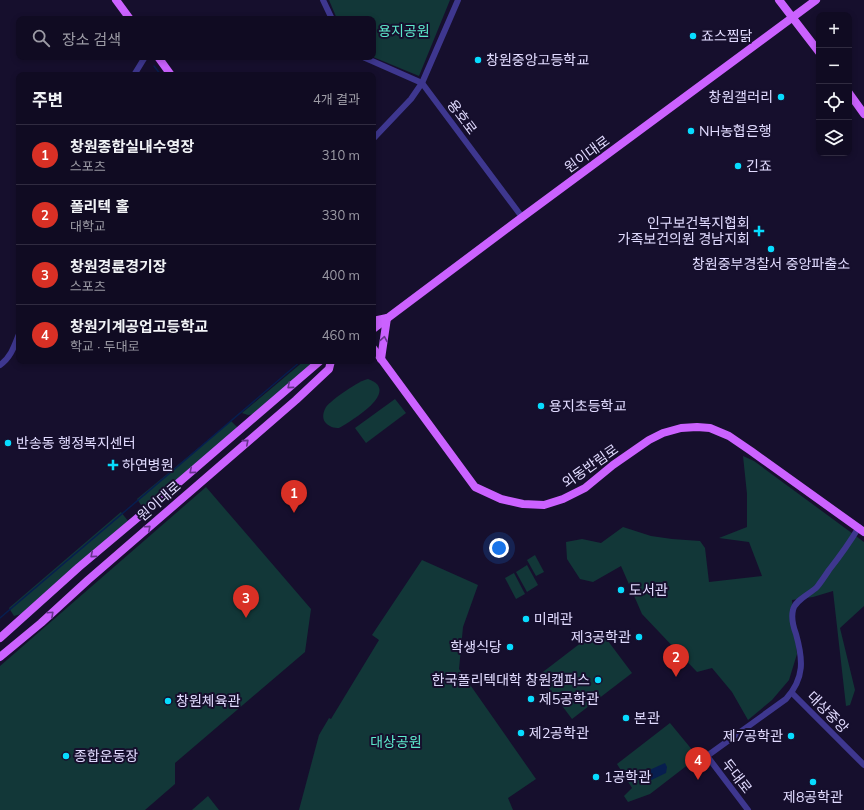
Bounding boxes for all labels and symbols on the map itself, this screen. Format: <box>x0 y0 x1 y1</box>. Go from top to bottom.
park label: 용지공원 <box>378 22 430 40</box>
place label: 죠스찜닭 <box>701 27 753 45</box>
marker: 죠스찜닭 <box>688 31 698 41</box>
place label: 창원중앙고등학교 <box>486 51 589 69</box>
marker: 창원중앙고등학교 <box>473 55 483 65</box>
place label: 창원갤러리 <box>709 88 773 106</box>
marker: 창원갤러리 <box>776 92 786 102</box>
street label: 용호로 <box>443 96 481 138</box>
place label: NH농협은행 <box>699 122 772 140</box>
marker: NH농협은행 <box>686 126 696 136</box>
street label: 원이대로 <box>561 132 613 176</box>
place label: 긴죠 <box>746 157 772 175</box>
marker: 긴죠 <box>733 161 743 171</box>
place label: 인구보건복지협회 가족보건의원 경남지회 <box>618 214 750 248</box>
marker: 인구보건복지협회 가족보건의원 경남지회 <box>753 225 765 237</box>
marker: 창원중부경찰서 중앙파출소 <box>766 244 776 254</box>
place label: 창원중부경찰서 중앙파출소 <box>692 255 850 273</box>
one-way arrow <box>379 335 387 342</box>
one-way arrow <box>288 382 295 389</box>
place label: 용지초등학교 <box>549 397 626 415</box>
marker: 용지초등학교 <box>536 401 546 411</box>
place label: 반송동 행정복지센터 <box>16 434 136 452</box>
marker: 반송동 행정복지센터 <box>3 438 13 448</box>
one-way arrow <box>242 440 249 447</box>
street label: 외동반림로 <box>558 440 622 492</box>
place label: 하연병원 <box>122 456 174 474</box>
marker: 하연병원 <box>107 459 119 471</box>
one-way arrow <box>189 466 196 473</box>
street label: 원이대로 <box>134 477 184 525</box>
pin: 1 <box>281 480 307 513</box>
one-way arrow <box>143 525 151 532</box>
your location <box>489 538 509 558</box>
one-way arrow <box>90 551 97 558</box>
place label: 도서관 <box>629 581 668 599</box>
pin: 3 <box>233 585 259 618</box>
marker: 도서관 <box>616 585 626 595</box>
place label: 미래관 <box>534 610 573 628</box>
one-way arrow <box>46 611 54 619</box>
marker: 미래관 <box>521 614 531 624</box>
place label: 제3공학관 <box>571 628 631 646</box>
marker: 제3공학관 <box>634 632 644 642</box>
place label: 학생식당 <box>450 638 502 656</box>
marker: 학생식당 <box>505 642 515 652</box>
pin: 2 <box>663 644 689 677</box>
place label: 한국폴리텍대학 창원캠퍼스 <box>432 671 590 689</box>
marker: 한국폴리텍대학 창원캠퍼스 <box>593 675 603 685</box>
street label: 대상중앙 <box>803 687 853 737</box>
place label: 제5공학관 <box>539 690 599 708</box>
place label: 창원체육관 <box>176 692 241 710</box>
marker: 제5공학관 <box>526 694 536 704</box>
marker: 창원체육관 <box>163 696 173 706</box>
place label: 본관 <box>634 709 660 727</box>
marker: 본관 <box>621 713 631 723</box>
place label: 제2공학관 <box>529 724 589 742</box>
place label: 제7공학관 <box>723 727 783 745</box>
marker: 제2공학관 <box>516 728 526 738</box>
marker: 제7공학관 <box>786 731 796 741</box>
park label: 대상공원 <box>370 733 422 751</box>
place label: 종합운동장 <box>74 747 139 765</box>
pin: 4 <box>685 747 711 780</box>
marker: 종합운동장 <box>61 751 71 761</box>
street label: 두대로 <box>718 755 756 797</box>
place label: 1공학관 <box>604 768 651 786</box>
marker: 1공학관 <box>591 772 601 782</box>
marker: 제8공학관 <box>808 777 818 787</box>
place label: 제8공학관 <box>783 788 843 806</box>

